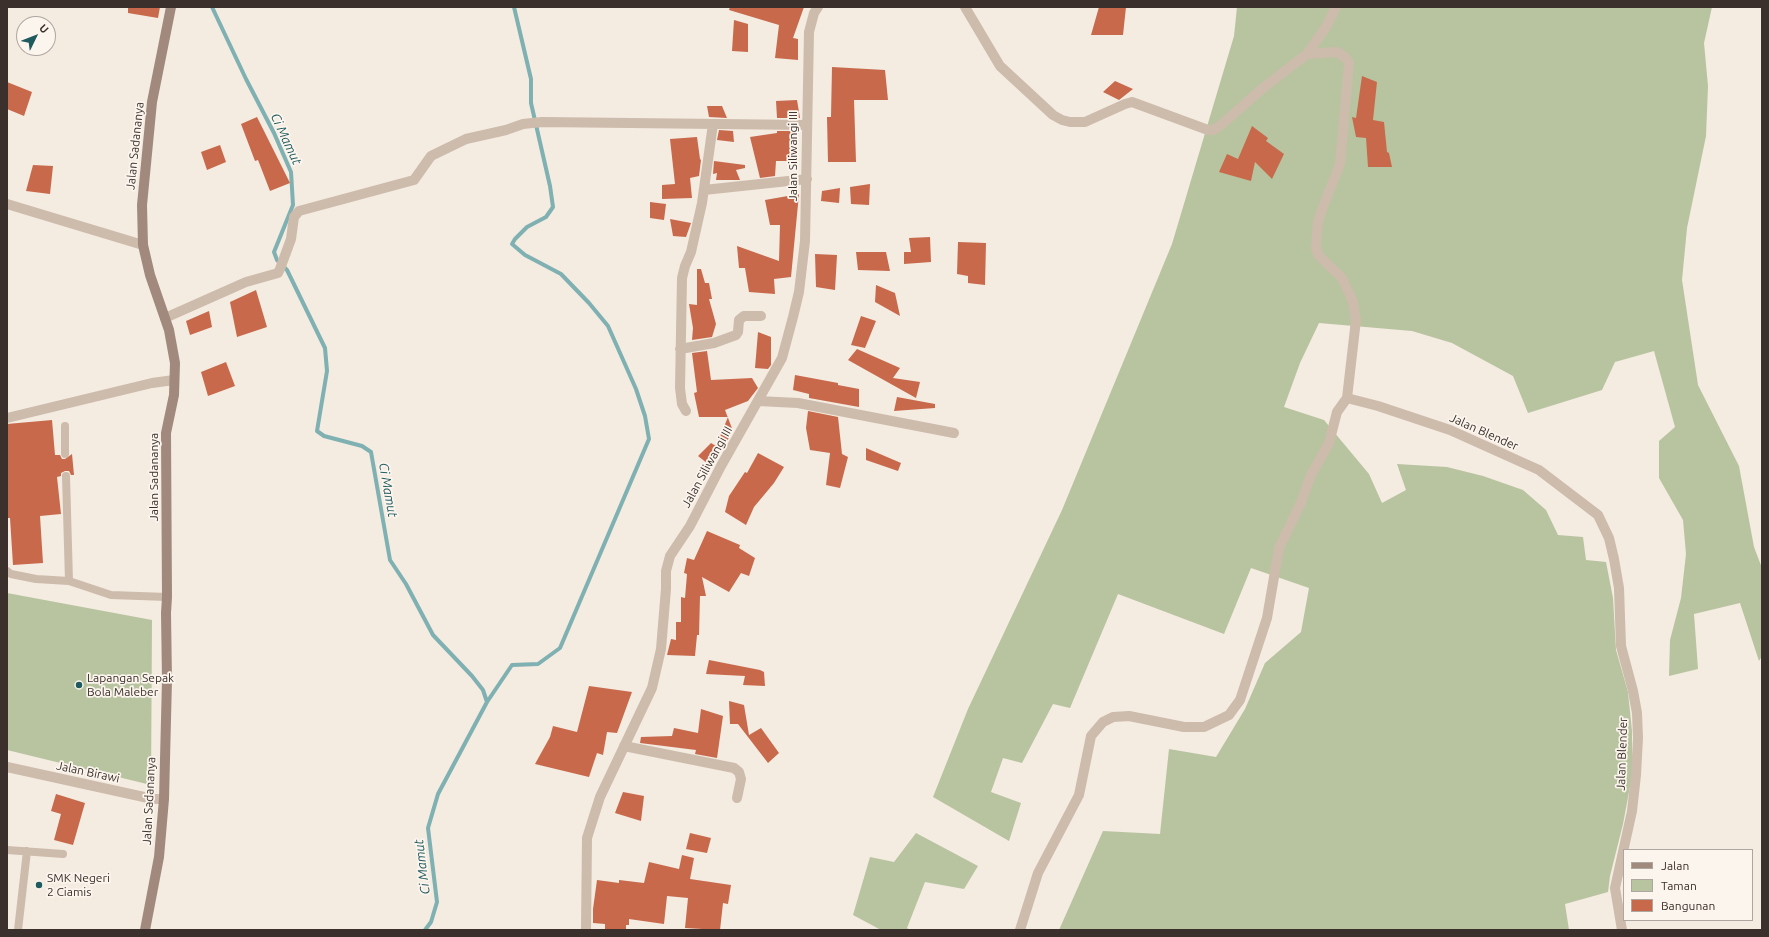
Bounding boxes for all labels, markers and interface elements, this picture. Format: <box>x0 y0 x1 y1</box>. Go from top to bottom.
north arrow <box>16 16 56 56</box>
text: U <box>37 22 51 35</box>
street label: Jalan Sadananya <box>123 101 147 191</box>
water label: Ci Mamut <box>267 111 305 167</box>
street label: Jalan Siliwangi III <box>786 111 800 201</box>
street label: Jalan Blender <box>1448 410 1520 454</box>
street label: Jalan Siliwangi III <box>679 424 735 510</box>
street label: Jalan Sadananya <box>147 433 161 521</box>
water label: Ci Mamut <box>376 461 400 519</box>
place label: Lapangan Sepak Bola Maleber <box>87 671 174 699</box>
marker: Lapangan Sepak Bola Maleber <box>74 680 84 690</box>
street label: Jalan Blender <box>1614 717 1630 791</box>
street label: Jalan Sadananya <box>139 756 159 846</box>
street label: Jalan Birawi <box>55 758 121 786</box>
water label: Ci Mamut <box>411 839 433 895</box>
legend <box>1623 849 1753 921</box>
text: Jalan <box>1661 859 1689 872</box>
place label: SMK Negeri 2 Ciamis <box>47 871 110 899</box>
text: Taman <box>1661 879 1697 892</box>
marker: SMK Negeri 2 Ciamis <box>34 880 44 890</box>
text: Bangunan <box>1661 899 1715 912</box>

